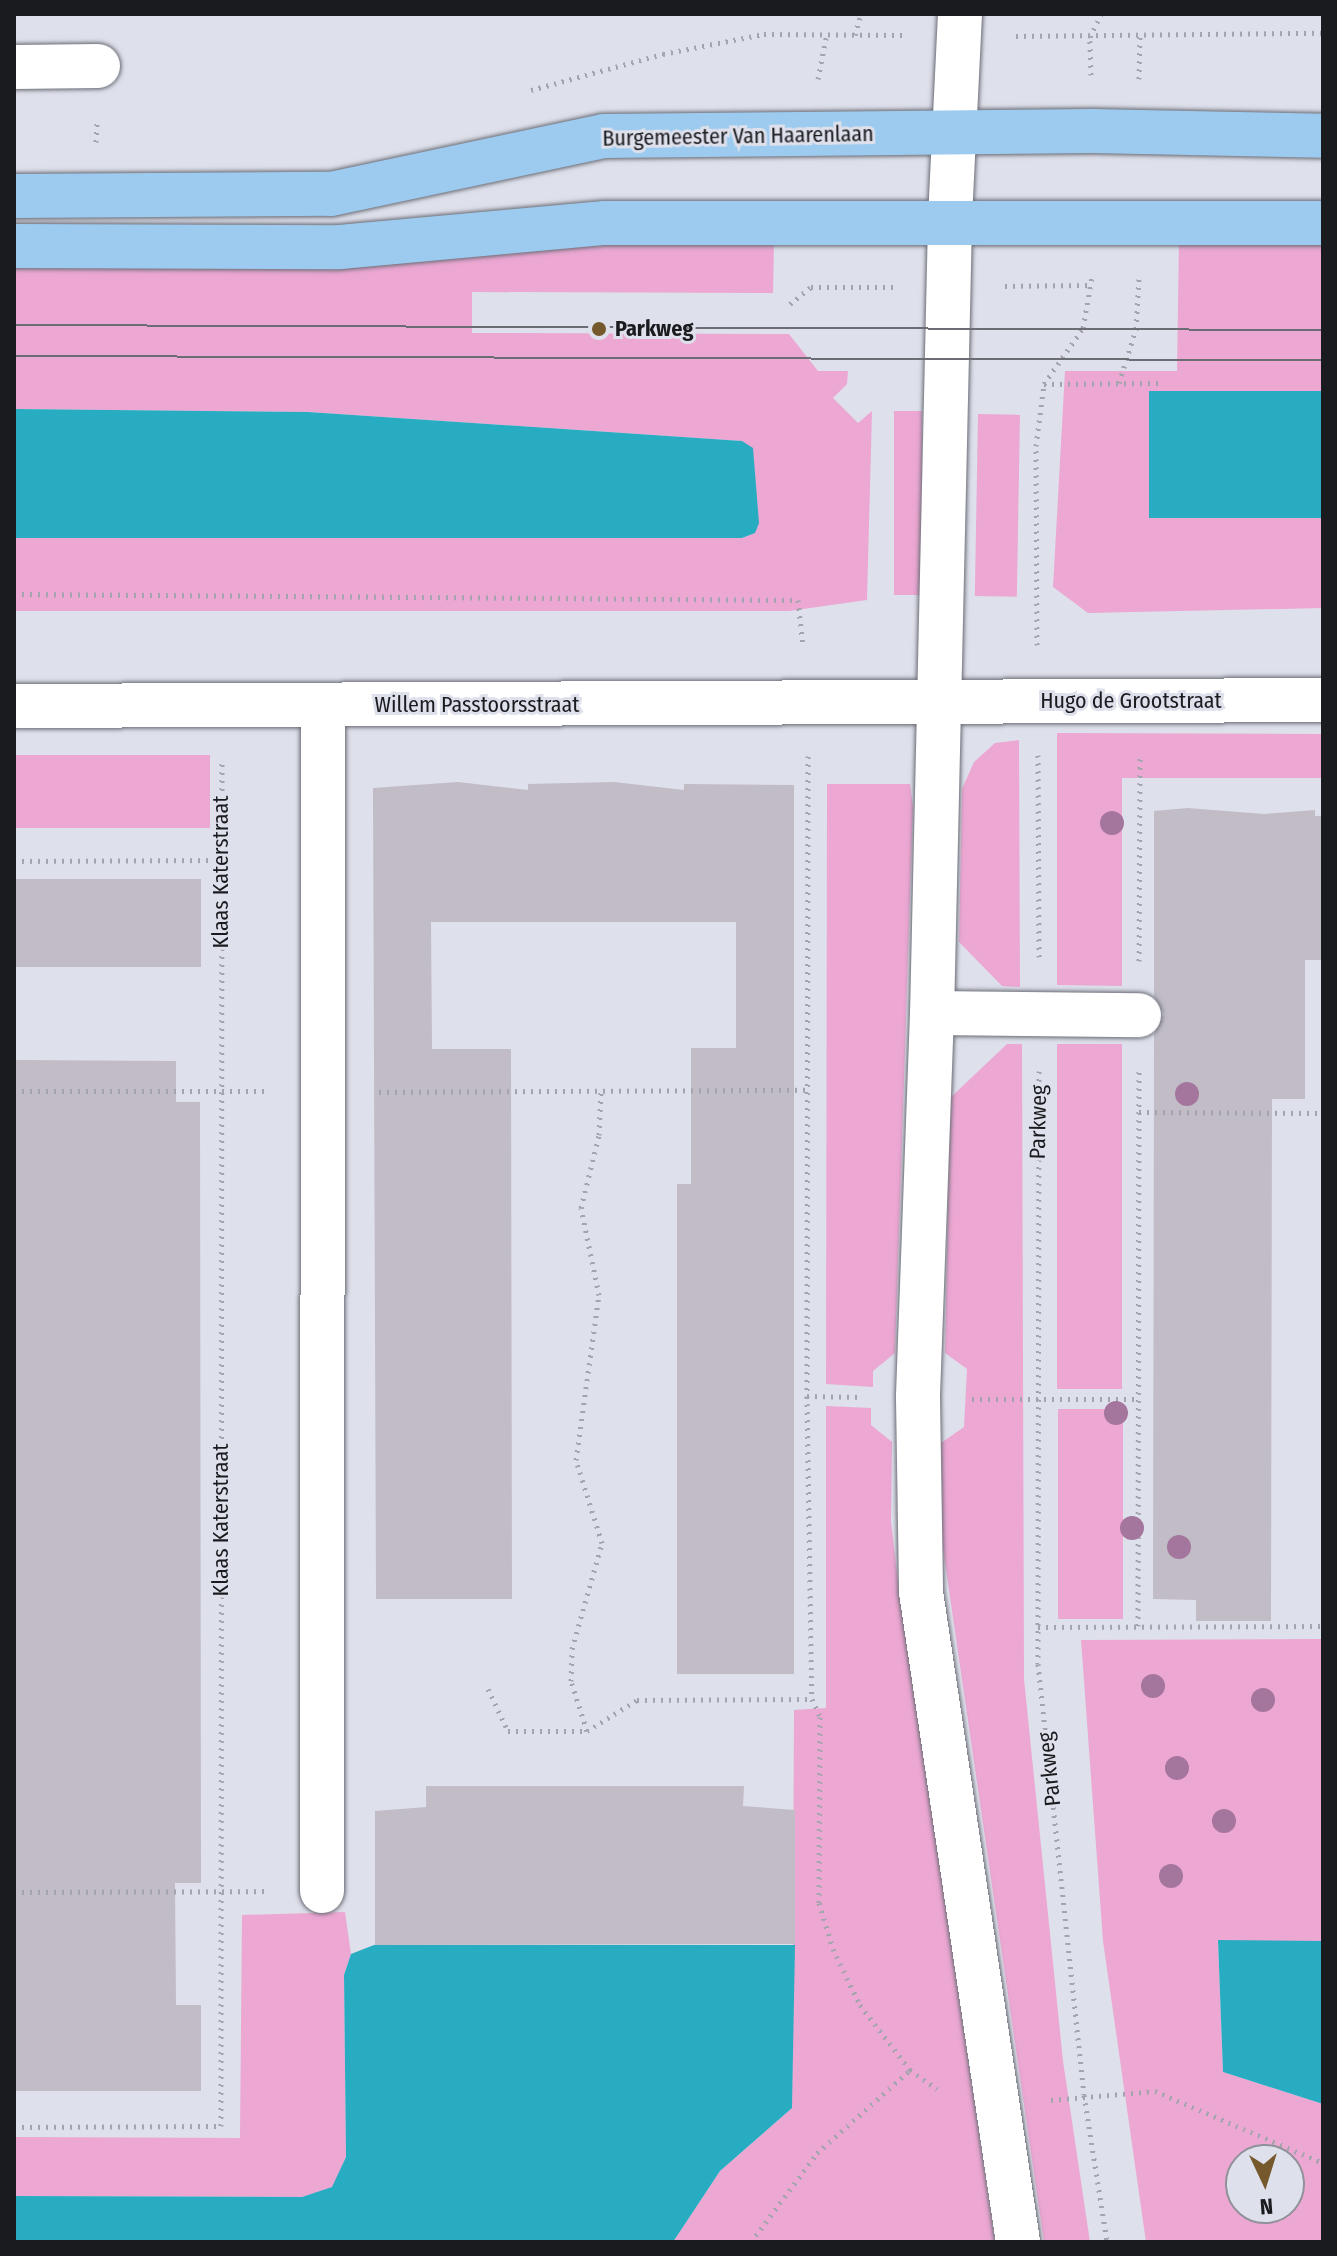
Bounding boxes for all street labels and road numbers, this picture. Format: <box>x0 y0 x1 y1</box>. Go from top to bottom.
street label: Burgemeester Van Haarenlaan <box>602 120 874 152</box>
street label: Hugo de Grootstraat <box>1040 688 1222 714</box>
street label: Willem Passtoorsstraat <box>375 692 579 718</box>
street label: Klaas Katerstraat <box>208 796 234 948</box>
street label: Parkweg <box>1024 1084 1052 1160</box>
street label: Klaas Katerstraat <box>208 1444 234 1596</box>
street label: Parkweg <box>1032 1730 1066 1808</box>

